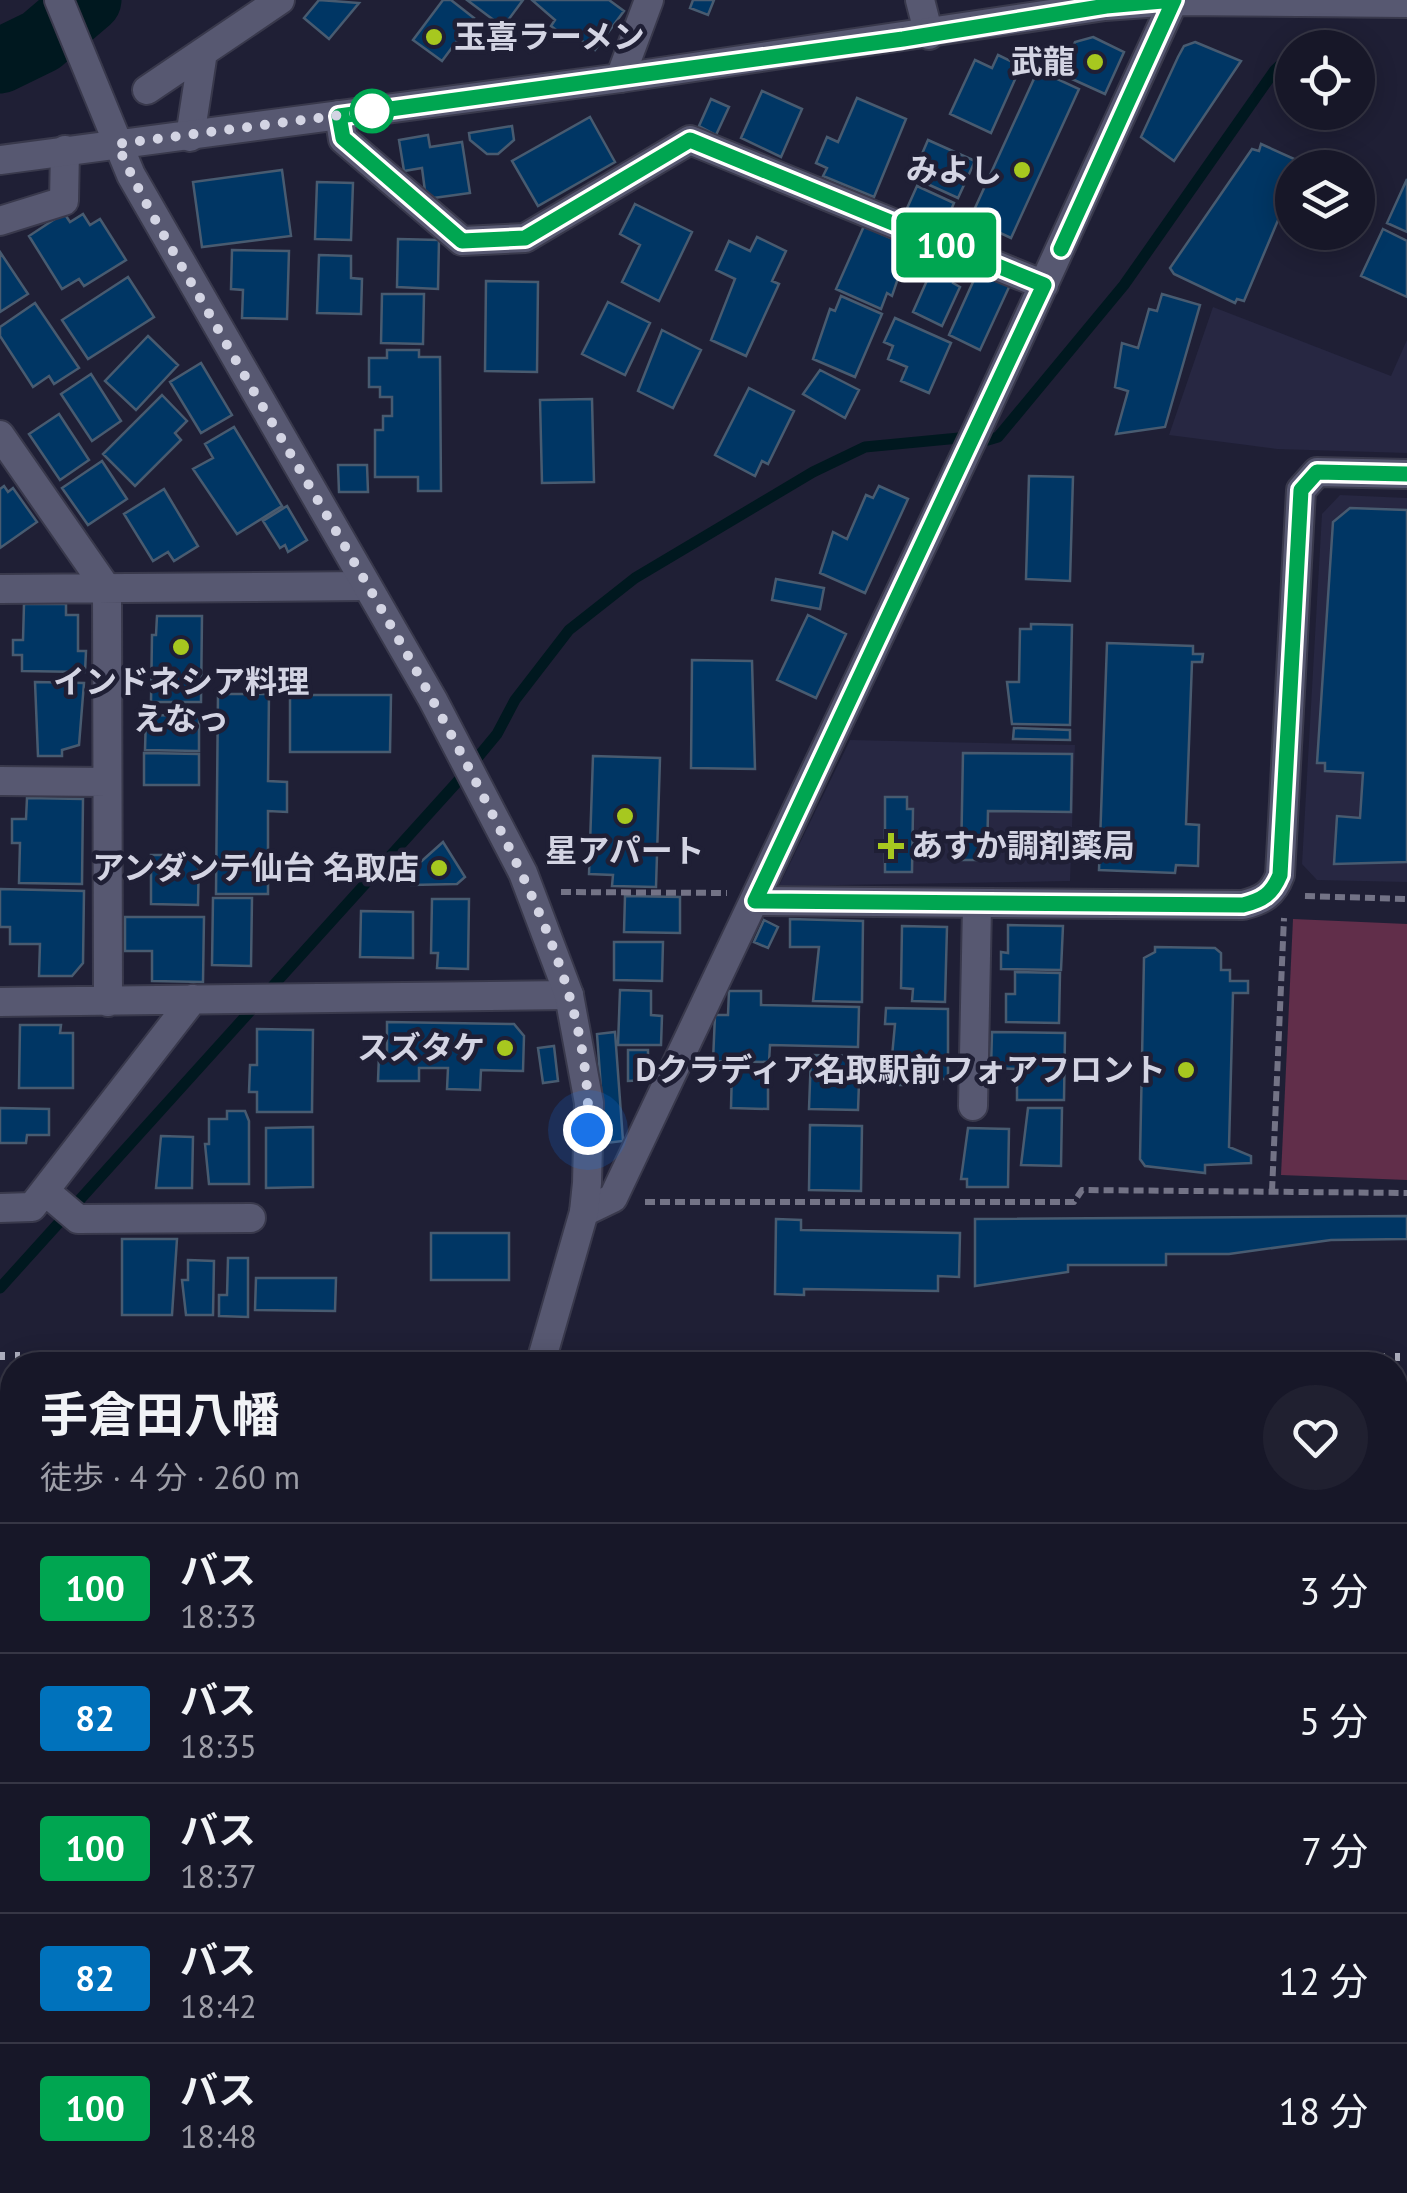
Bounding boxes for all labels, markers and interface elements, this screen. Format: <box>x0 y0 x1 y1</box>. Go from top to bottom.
place label: 玉喜ラーメン <box>454 15 645 57</box>
marker: 玉喜ラーメン <box>423 26 445 48</box>
map controls <box>1275 30 1375 250</box>
button: locate <box>1275 30 1375 130</box>
place label: 武龍 <box>1011 40 1075 82</box>
marker: 武龍 <box>1084 51 1106 73</box>
unlabelled marker <box>351 90 393 132</box>
place label: みよし <box>906 148 1002 190</box>
button: layers <box>1275 150 1375 250</box>
marker: みよし <box>1011 159 1033 181</box>
line badge: 100 <box>888 212 1004 278</box>
text: 100 <box>916 222 976 268</box>
marker: インドネシア料理 えなっ <box>170 636 192 658</box>
place label: インドネシア料理 えなっ <box>53 660 309 739</box>
marker: 星アパート <box>614 805 636 827</box>
place label: あすか調剤薬局 <box>911 824 1135 866</box>
place label: 星アパート <box>545 829 705 871</box>
marker: あすか調剤薬局 <box>880 835 902 857</box>
place label: アンダンテ仙台 名取店 <box>92 846 419 888</box>
marker: アンダンテ仙台 名取店 <box>428 857 450 879</box>
place label: スズタケ <box>357 1026 485 1068</box>
marker: スズタケ <box>494 1037 516 1059</box>
place label: Dクラディア名取駅前フォアフロント <box>636 1048 1166 1090</box>
marker: Dクラディア名取駅前フォアフロント <box>1175 1059 1197 1081</box>
your location <box>563 1105 613 1155</box>
text: 手倉田八幡 <box>40 1383 280 1445</box>
button: heart <box>1263 1385 1368 1490</box>
text: 徒歩 · 4 分 · 260 m <box>40 1456 300 1498</box>
text: バス <box>180 1545 256 1594</box>
text: 100 <box>65 1565 125 1611</box>
text: 3 分 <box>1299 1566 1368 1615</box>
text: 18:33 <box>180 1595 257 1637</box>
text: バス <box>180 1675 256 1724</box>
text: 82 <box>75 1695 115 1741</box>
text: 5 分 <box>1299 1696 1368 1745</box>
text: 18:35 <box>180 1725 257 1767</box>
text: バス <box>180 1805 256 1854</box>
text: 100 <box>65 1825 125 1871</box>
text: 7 分 <box>1301 1826 1368 1875</box>
text: 18:37 <box>180 1855 257 1897</box>
text: バス <box>180 1935 256 1984</box>
text: 82 <box>75 1955 115 2001</box>
text: 12 分 <box>1278 1956 1368 2005</box>
text: 18:42 <box>180 1985 257 2027</box>
text: バス <box>180 2065 256 2114</box>
text: 100 <box>65 2085 125 2131</box>
text: 18 分 <box>1278 2086 1368 2135</box>
text: 18:48 <box>180 2115 257 2157</box>

